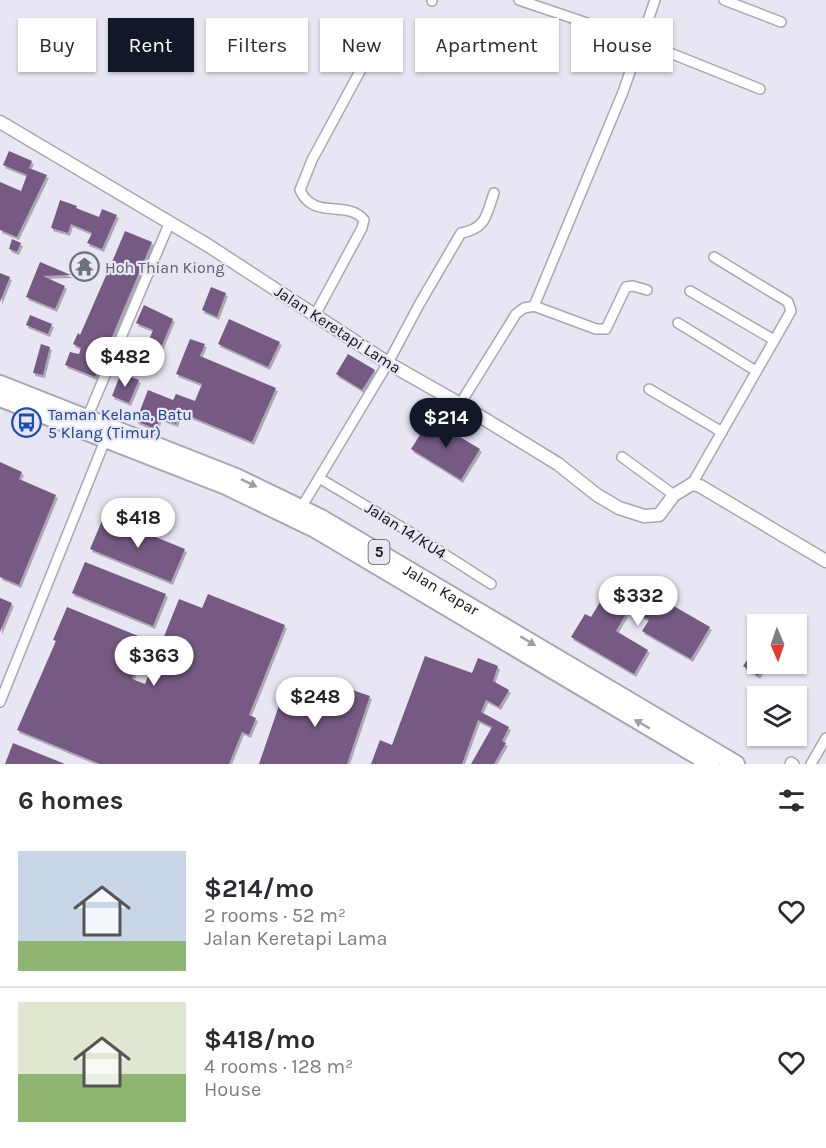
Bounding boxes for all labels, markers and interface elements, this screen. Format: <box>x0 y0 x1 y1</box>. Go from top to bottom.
chip: Buy <box>18 18 96 72</box>
chip: Rent <box>108 18 194 72</box>
chip: Filters <box>206 18 308 72</box>
chip: New <box>320 18 403 72</box>
chip: Apartment <box>415 18 559 72</box>
chip: House <box>571 18 673 72</box>
temple icon: Hoh Thian Kiong <box>68 251 100 283</box>
place label: Hoh Thian Kiong <box>105 258 225 277</box>
street label: Jalan Keretapi Lama <box>271 281 404 377</box>
pin: $482 <box>89 337 161 388</box>
text: $482 <box>100 345 150 368</box>
pin: $214 <box>410 398 482 449</box>
place label: Taman Kelana, Batu 5 Klang (Timur) <box>48 405 192 442</box>
text: $214 <box>424 406 468 429</box>
bus stop icon: Taman Kelana, Batu 5 Klang (Timur) <box>11 407 43 439</box>
one-way arrow <box>241 479 258 488</box>
pin: $418 <box>102 498 174 549</box>
street label: Jalan 14/KU4 <box>362 498 450 563</box>
text: $418 <box>115 506 161 529</box>
road number: 5 <box>368 540 389 564</box>
street label: Jalan Kapar <box>400 560 483 620</box>
pin: $332 <box>602 576 674 627</box>
text: $332 <box>613 584 663 607</box>
north arrow <box>747 614 807 674</box>
map controls <box>747 614 807 746</box>
pin: $363 <box>118 636 190 687</box>
one-way arrow <box>520 636 536 647</box>
text: $363 <box>129 644 179 667</box>
pin: $248 <box>279 677 351 728</box>
text: $248 <box>290 685 340 708</box>
button: layers <box>747 686 807 746</box>
one-way arrow <box>634 718 650 729</box>
icon: filters <box>775 784 808 817</box>
text: 6 homes <box>18 785 123 816</box>
text: $214/mo <box>204 873 314 904</box>
icon: home <box>66 875 138 947</box>
icon: heart <box>775 895 808 928</box>
text: 2 rooms · 52 m² <box>204 904 346 927</box>
text: Jalan Keretapi Lama <box>204 927 387 950</box>
text: $418/mo <box>204 1024 315 1055</box>
icon: home <box>66 1026 138 1098</box>
icon: heart <box>775 1046 808 1079</box>
text: 4 rooms · 128 m² <box>204 1055 353 1078</box>
text: House <box>204 1078 261 1101</box>

